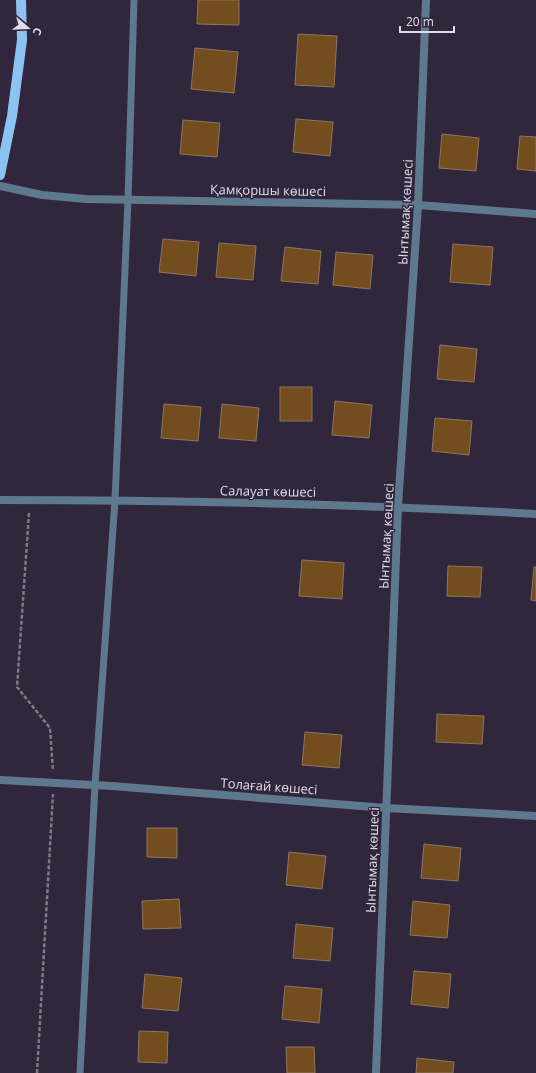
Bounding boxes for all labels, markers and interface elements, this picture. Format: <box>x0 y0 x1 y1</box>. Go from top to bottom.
north arrow <box>8 8 48 48</box>
scale bar <box>400 8 454 34</box>
text: 20 m <box>406 13 434 30</box>
text: С <box>30 26 46 37</box>
street label: Ынтымақ көшесі <box>393 159 417 265</box>
street label: Қамқоршы көшесі <box>210 180 326 200</box>
street label: Салауат көшесі <box>220 481 316 501</box>
street label: Ынтымақ көшесі <box>374 483 398 589</box>
street label: Толағай көшесі <box>220 774 318 798</box>
street label: Ынтымақ көшесі <box>361 807 383 913</box>

